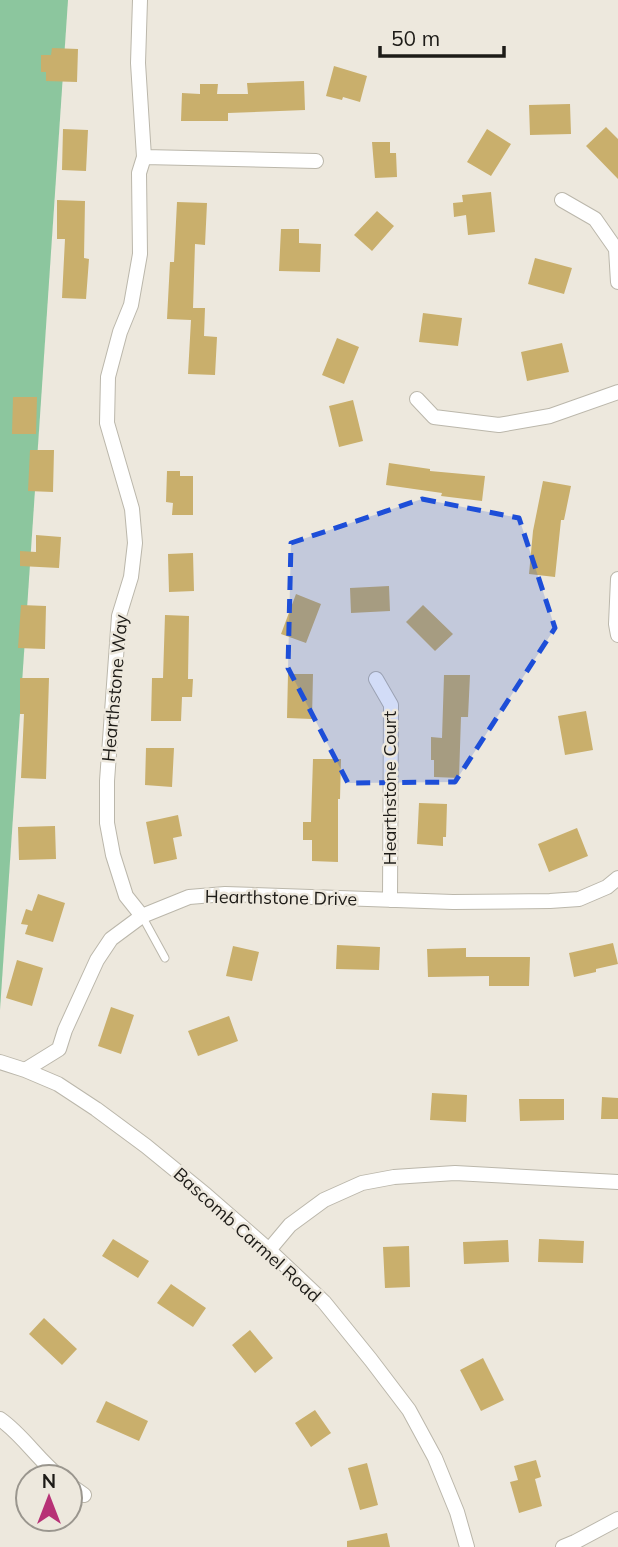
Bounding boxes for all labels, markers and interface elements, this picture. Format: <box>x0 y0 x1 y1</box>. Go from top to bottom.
scale bar <box>380 14 504 58</box>
text: 50 m <box>391 25 440 51</box>
street label: Hearthstone Way <box>97 613 132 763</box>
street label: Hearthstone Court <box>378 711 401 865</box>
street label: Hearthstone Drive <box>205 885 357 910</box>
street label: Bascomb Carmel Road <box>169 1162 326 1307</box>
north arrow <box>14 1463 84 1533</box>
text: N <box>42 1469 56 1493</box>

